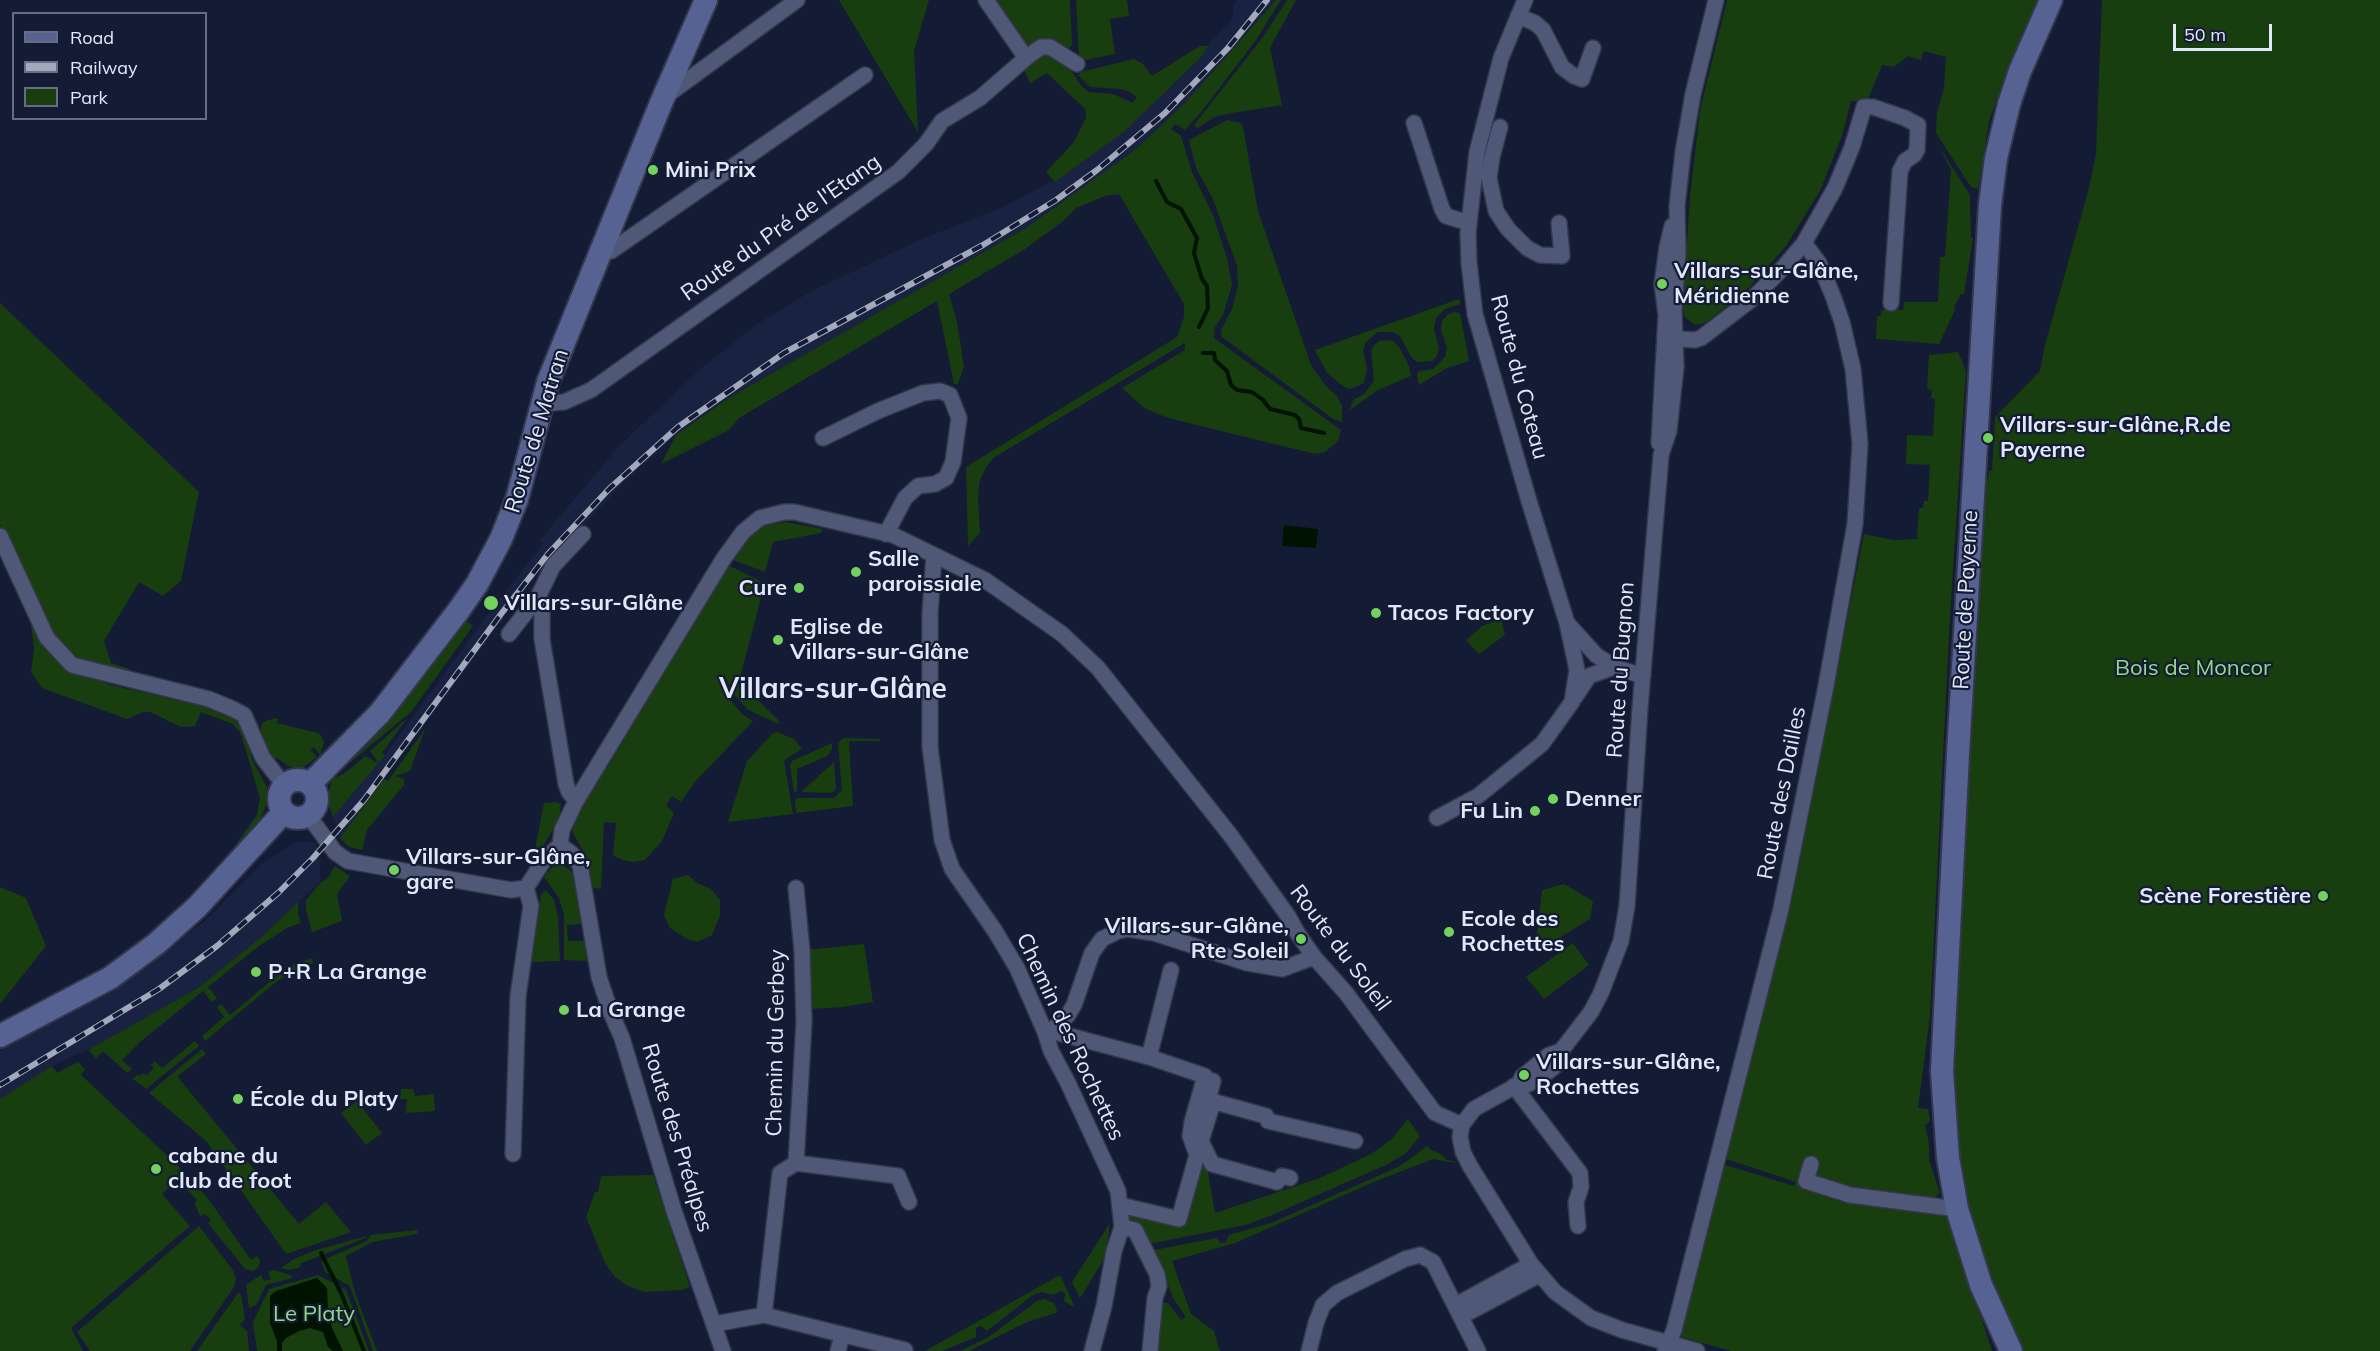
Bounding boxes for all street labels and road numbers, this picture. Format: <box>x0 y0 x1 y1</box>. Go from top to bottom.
street label: Route du Pré de l'Etang <box>676 149 886 307</box>
street label: Route du Coteau <box>1484 292 1554 462</box>
street label: Route de Matran <box>499 346 575 516</box>
street label: Route de Payerne <box>1948 510 1984 690</box>
street label: Route du Bugnon <box>1602 581 1640 759</box>
street label: Route des Dailles <box>1752 704 1812 882</box>
street label: Route du Soleil <box>1284 880 1396 1016</box>
street label: Chemin des Rochettes <box>1010 929 1130 1145</box>
street label: Chemin du Gerbey <box>761 949 791 1137</box>
street label: Route des Préalpes <box>636 1041 718 1235</box>

